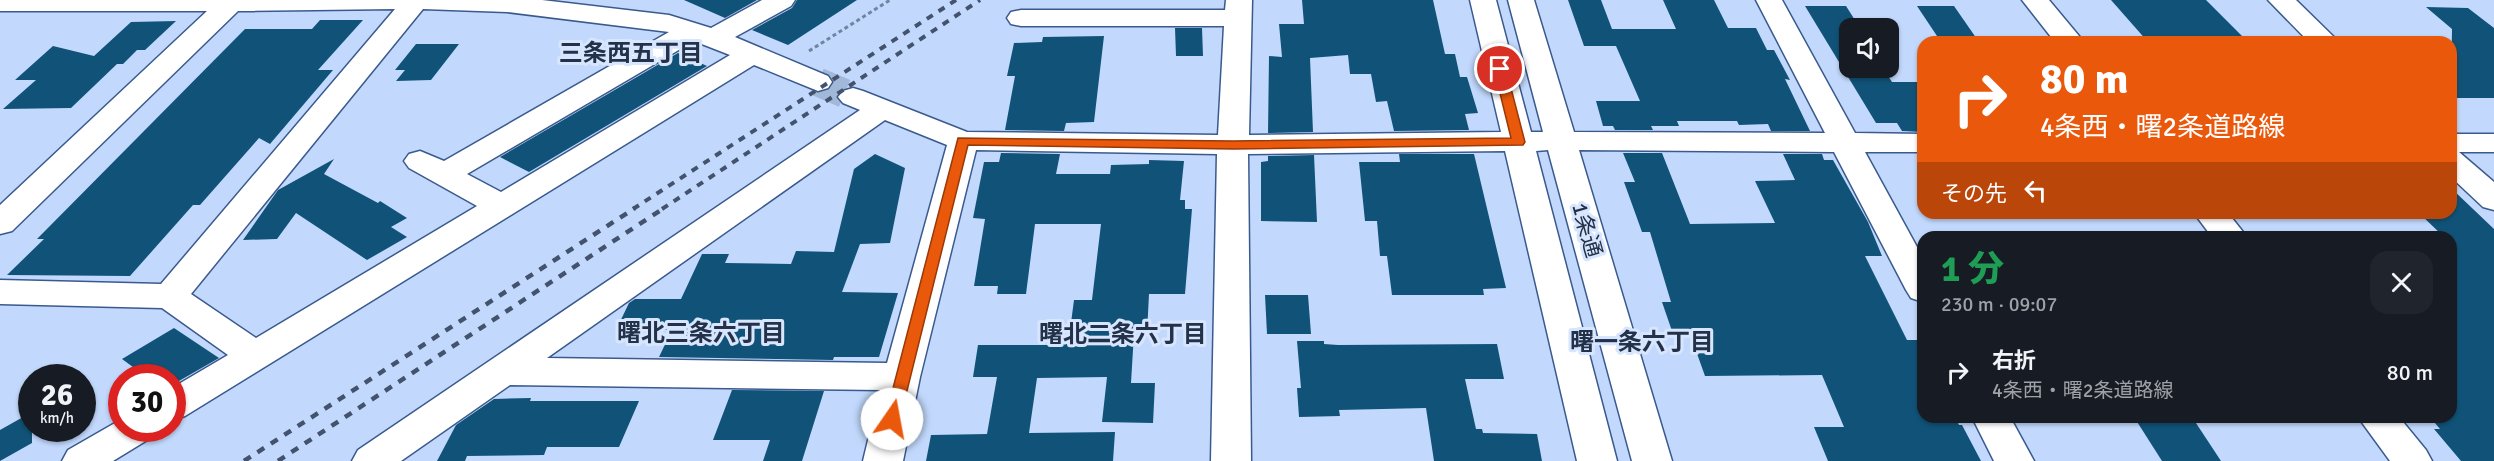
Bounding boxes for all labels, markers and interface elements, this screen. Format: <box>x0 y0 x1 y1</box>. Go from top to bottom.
map controls <box>1839 18 1899 78</box>
button: sound <box>1839 18 1899 78</box>
district label: 三条西五丁目 <box>559 38 703 68</box>
pin <box>1474 43 1525 94</box>
icon: arrive <box>1483 52 1516 85</box>
text: 80 m <box>2040 54 2129 105</box>
icon: right <box>1941 60 2019 138</box>
text: 4条西・曙2条道路線 <box>2040 111 2285 144</box>
icon: left <box>2019 174 2052 207</box>
text: その先 <box>1941 180 2007 207</box>
street label: 1条通 <box>1566 199 1608 261</box>
text: 1 分 <box>1941 247 2004 292</box>
button: close <box>2370 251 2433 314</box>
text: 230 m · 09:07 <box>1941 292 2057 317</box>
district label: 曙北三条六丁目 <box>617 318 785 348</box>
district label: 曙北二条六丁目 <box>1039 319 1207 349</box>
district label: 曙一条六丁目 <box>1570 327 1714 357</box>
text: 右折 <box>1992 347 2036 374</box>
icon: right <box>1941 356 1974 389</box>
text: 80 m <box>2387 359 2433 386</box>
speed limit sign: 30 <box>108 364 186 442</box>
text: 26 <box>41 377 73 414</box>
text: 4条西・曙2条道路線 <box>1992 378 2174 403</box>
position arrow <box>860 387 924 451</box>
text: km/h <box>40 409 74 427</box>

